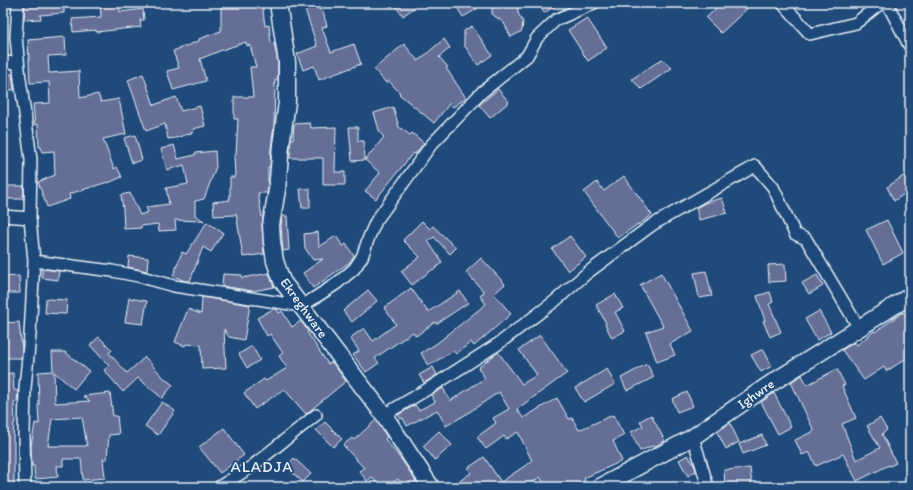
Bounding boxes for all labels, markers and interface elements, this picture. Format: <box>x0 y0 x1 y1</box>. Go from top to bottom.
street label: Ekreghware <box>276 275 332 342</box>
street label: Ighwre <box>734 375 778 413</box>
district label: ALADJA <box>231 457 293 476</box>

